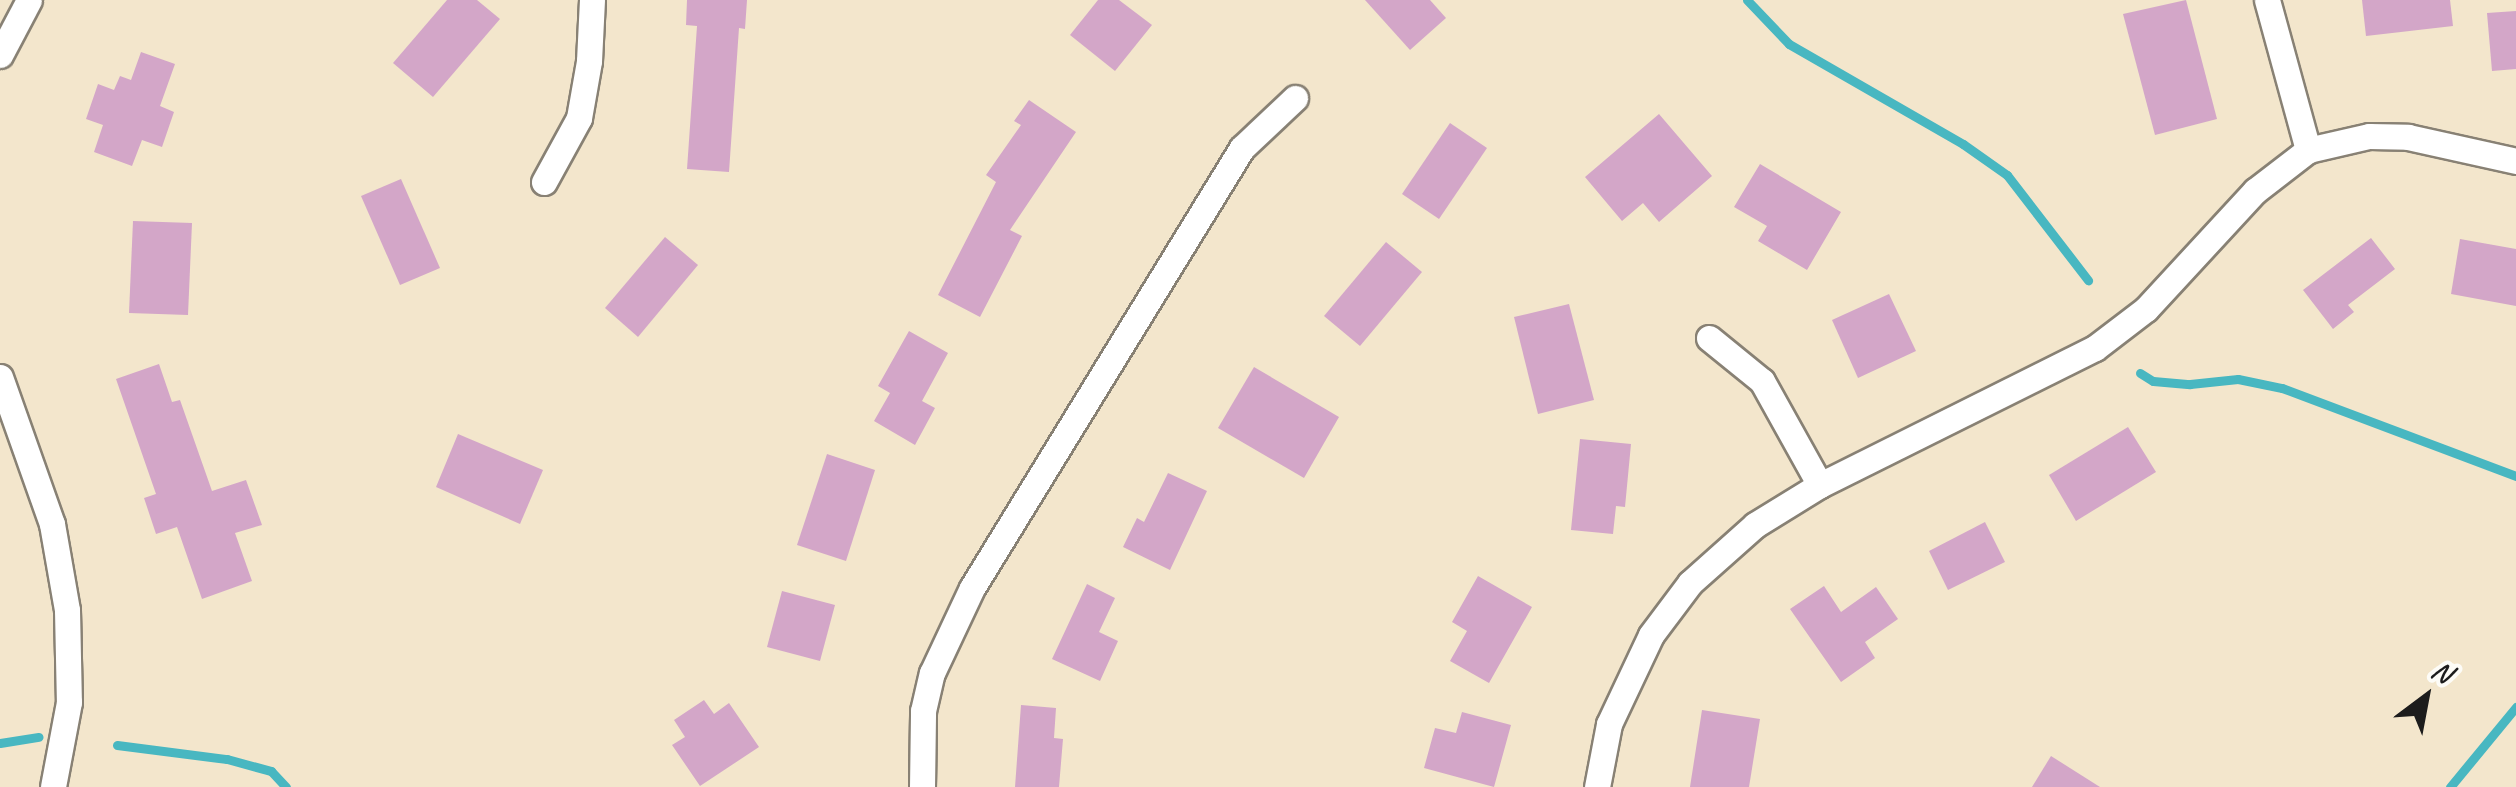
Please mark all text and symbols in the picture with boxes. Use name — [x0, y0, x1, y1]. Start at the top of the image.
north arrow — [2376, 647, 2476, 747]
text: N — [2426, 652, 2459, 691]

